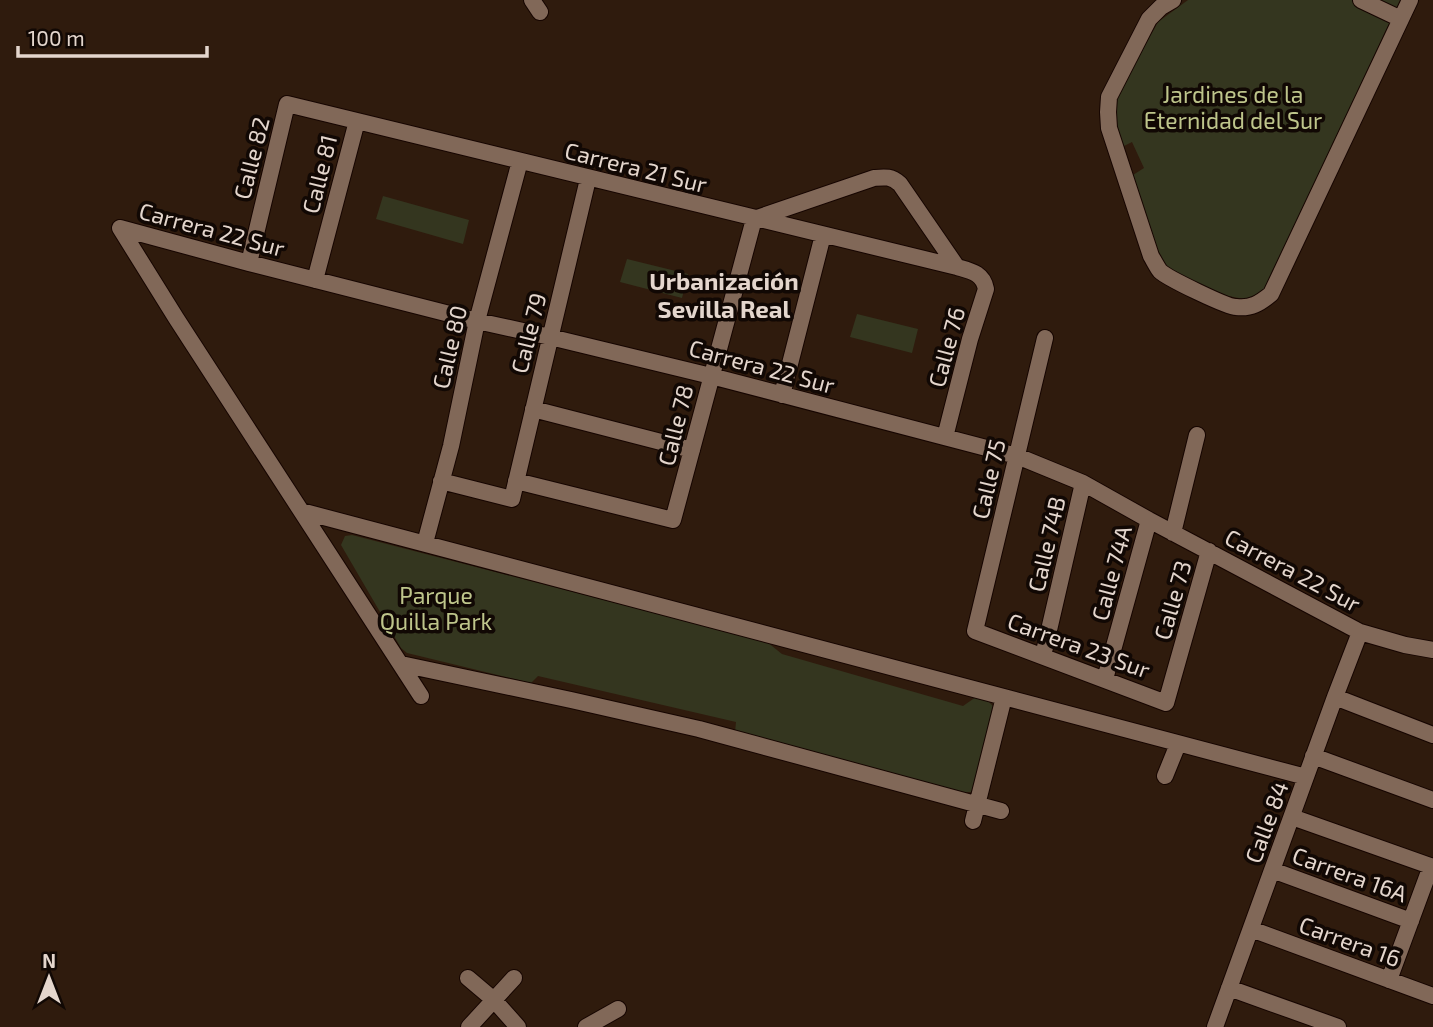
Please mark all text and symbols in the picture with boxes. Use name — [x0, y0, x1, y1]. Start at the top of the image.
scale bar — [18, 14, 206, 58]
text: 100 m — [28, 25, 85, 50]
park label: Jardines de la Eternidad del Sur — [1144, 80, 1322, 134]
street label: Calle 82 — [227, 114, 275, 202]
street label: Calle 81 — [296, 132, 342, 216]
street label: Carrera 21 Sur — [562, 136, 710, 198]
street label: Carrera 22 Sur — [136, 196, 288, 262]
district label: Urbanización Sevilla Real — [649, 266, 799, 323]
street label: Calle 79 — [505, 290, 551, 376]
street label: Calle 80 — [426, 303, 472, 391]
street label: Calle 76 — [922, 304, 970, 390]
street label: Carrera 22 Sur — [686, 333, 838, 399]
street label: Calle 78 — [651, 382, 699, 468]
street label: Calle 75 — [965, 436, 1011, 522]
street label: Calle 74B — [1021, 494, 1071, 594]
street label: Calle 74A — [1085, 522, 1137, 624]
street label: Carrera 22 Sur — [1220, 523, 1366, 617]
street label: Calle 73 — [1147, 557, 1197, 643]
park label: Parque Quilla Park — [380, 581, 493, 635]
street label: Carrera 23 Sur — [1004, 606, 1154, 684]
street label: Calle 84 — [1238, 777, 1294, 867]
street label: Carrera 16A — [1289, 840, 1412, 908]
street label: Carrera 16 — [1296, 910, 1404, 972]
north arrow — [14, 943, 84, 1013]
text: N — [42, 949, 56, 972]

